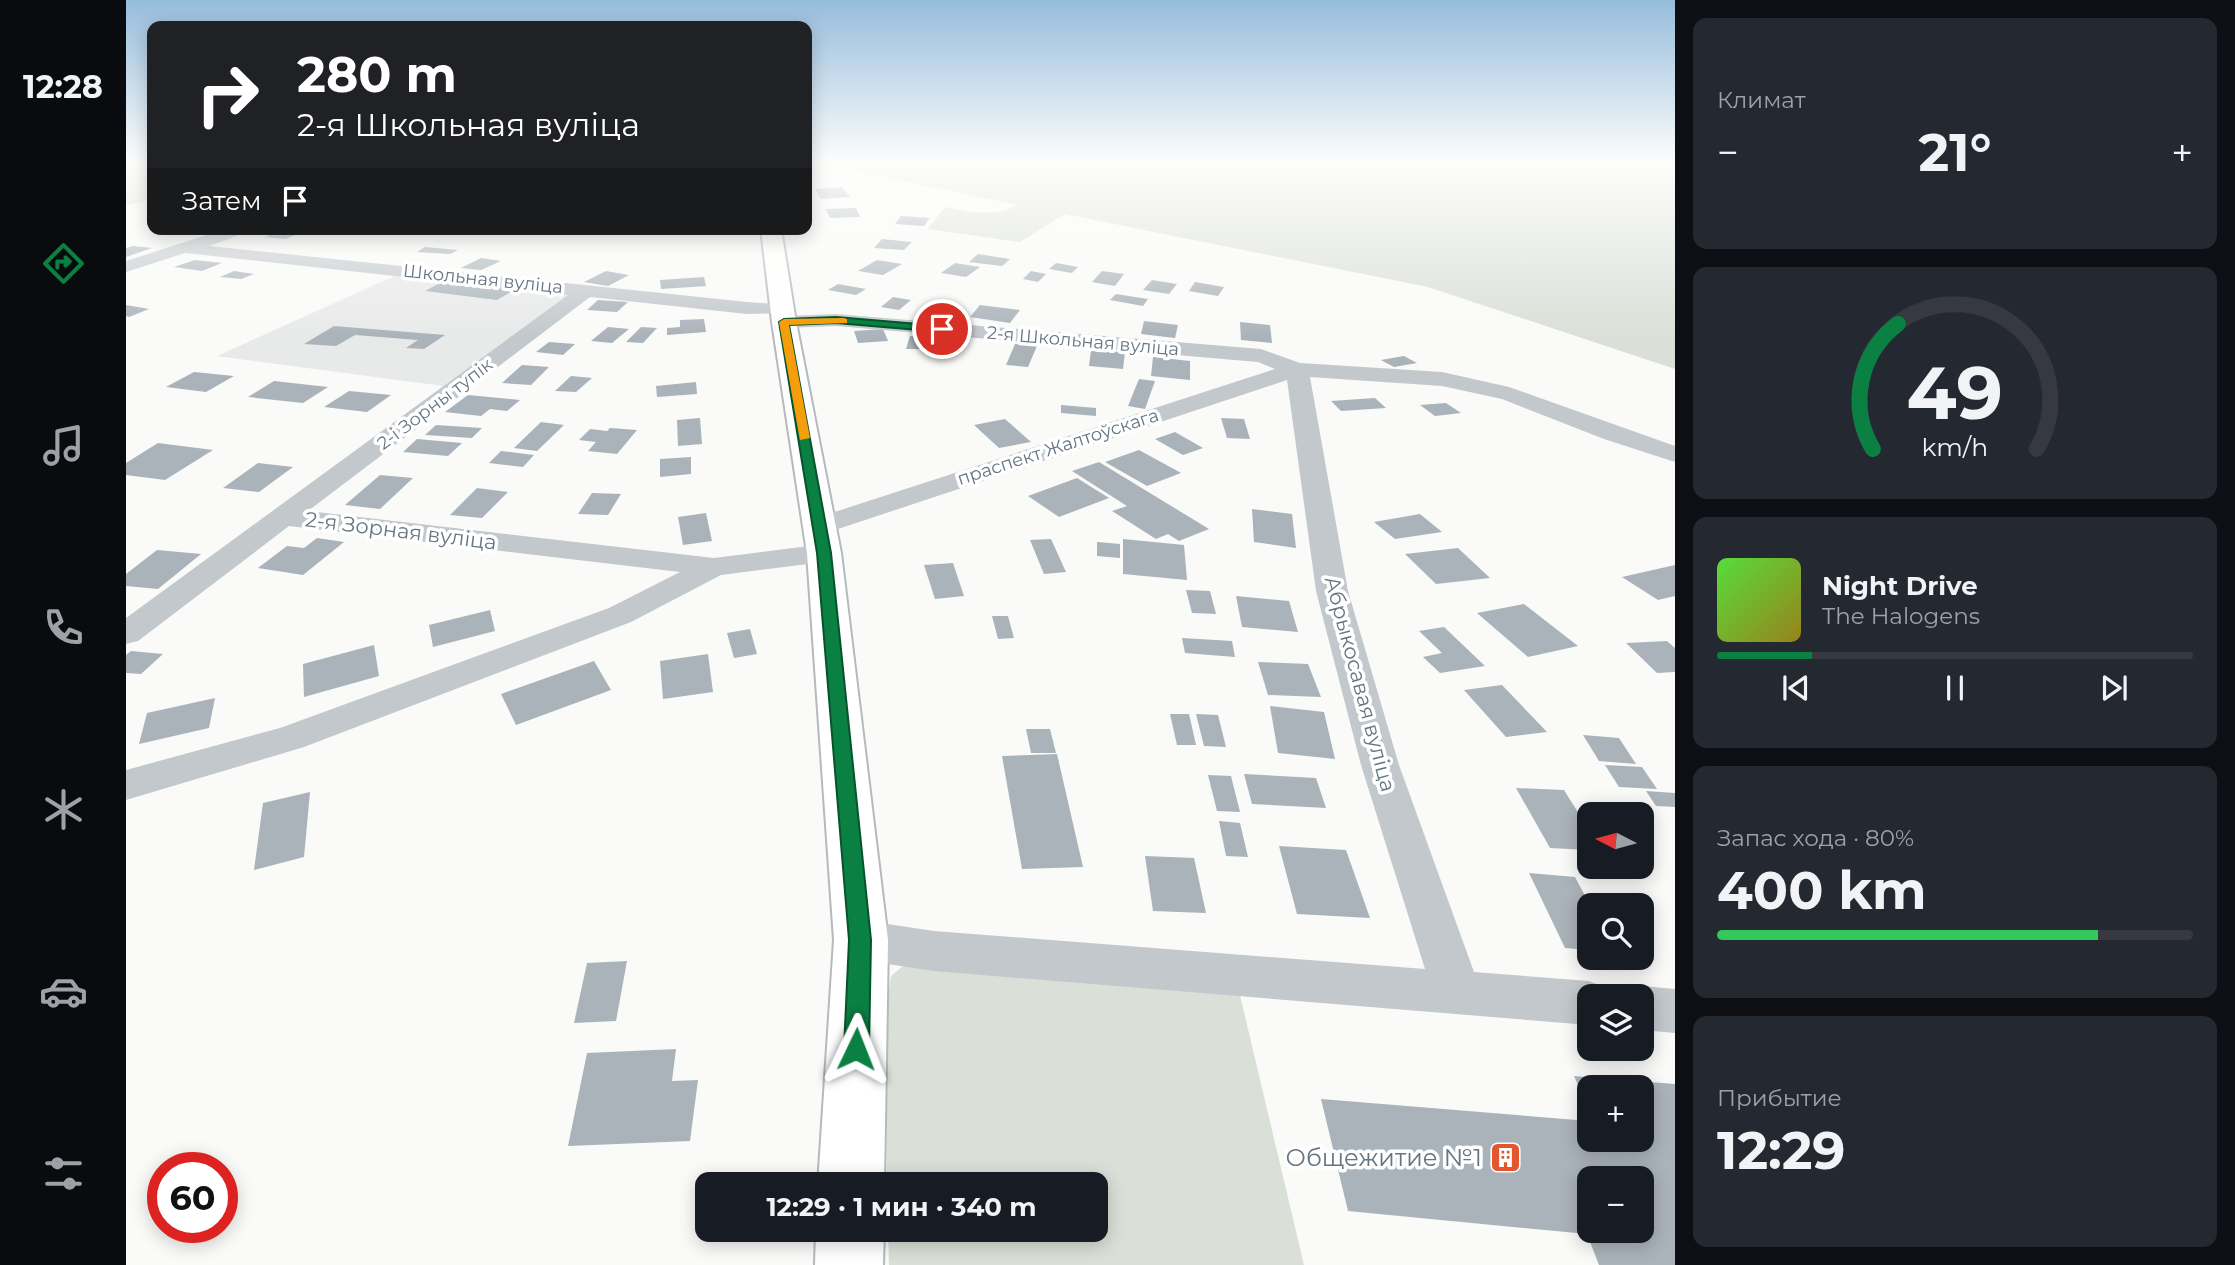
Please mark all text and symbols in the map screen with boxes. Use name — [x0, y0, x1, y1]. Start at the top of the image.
text: 280 m — [297, 45, 457, 104]
icon: right — [182, 49, 273, 140]
text: 12:28 — [23, 67, 103, 106]
text: Климат — [1717, 86, 1806, 114]
text: 2-я Школьная вуліца — [297, 105, 640, 144]
text: 21° — [1919, 121, 1991, 184]
text: − — [1717, 129, 1739, 176]
text: + — [2171, 129, 2193, 176]
icon: arrive — [276, 182, 314, 220]
text: Затем — [182, 185, 262, 217]
icon: directions — [39, 239, 88, 288]
street label: Школьная вуліца — [402, 260, 564, 298]
pin — [912, 299, 972, 359]
icon: arrive — [923, 310, 961, 348]
street label: 2-я Школьная вуліца — [986, 322, 1180, 360]
text: 49 — [1907, 350, 2003, 438]
street label: 2-і Зорны тупік — [373, 353, 497, 454]
street label: праспект Жалтоўскага — [954, 404, 1162, 490]
icon: music — [39, 421, 88, 470]
text: km/h — [1922, 432, 1988, 462]
street label: 2-я Зорная вуліца — [304, 506, 498, 555]
text: Night Drive — [1822, 570, 1978, 602]
street label: Абрыкосавая вуліца — [1320, 573, 1401, 794]
text: The Halogens — [1822, 602, 1980, 630]
icon: phone — [39, 603, 88, 652]
icon: previous — [1777, 669, 1815, 707]
icon: pause — [1936, 669, 1974, 707]
icon: next — [2095, 669, 2133, 707]
icon: climate — [39, 785, 88, 834]
north arrow — [1577, 802, 1654, 878]
map controls — [1577, 802, 1654, 1243]
text: Запас хода · 80% — [1717, 824, 1914, 852]
text: 400 km — [1717, 859, 1927, 922]
button: search — [1577, 893, 1654, 970]
icon: car — [39, 967, 88, 1016]
button: layers — [1577, 984, 1654, 1061]
position arrow — [819, 1012, 893, 1086]
button: + — [1577, 1075, 1654, 1152]
text: Прибытие — [1717, 1084, 1842, 1112]
text: 12:29 — [1717, 1119, 1846, 1182]
building icon: Общежитие №1 — [1488, 1141, 1522, 1175]
place label: Общежитие №1 — [1286, 1143, 1482, 1172]
icon: filters — [39, 1149, 88, 1198]
speed limit sign: 60 — [147, 1152, 238, 1243]
button: − — [1577, 1166, 1654, 1243]
text: 12:29 · 1 мин · 340 m — [766, 1191, 1037, 1223]

